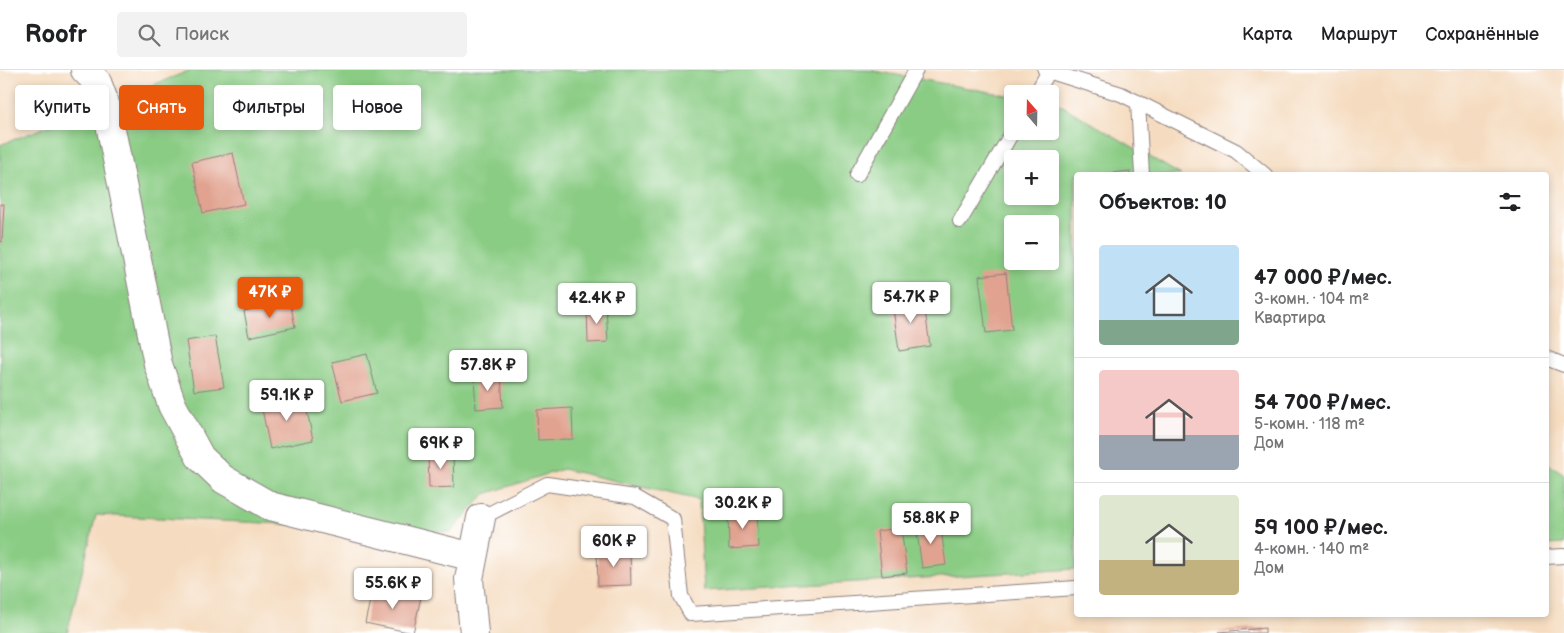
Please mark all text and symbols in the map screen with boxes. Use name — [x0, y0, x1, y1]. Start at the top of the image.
search box — [117, 12, 467, 57]
text: Roofr — [25, 20, 87, 49]
icon: search — [135, 21, 163, 49]
text: Поиск — [175, 23, 229, 46]
text: Карта — [1242, 24, 1293, 45]
text: Маршрут — [1321, 24, 1397, 45]
text: Сохранённые — [1425, 24, 1539, 45]
chip: Купить — [15, 85, 109, 130]
chip: Снять — [119, 85, 204, 130]
chip: Фильтры — [214, 85, 323, 130]
chip: Новое — [333, 85, 421, 130]
north arrow — [1004, 85, 1059, 140]
map controls — [1004, 85, 1059, 270]
button: + — [1004, 150, 1059, 205]
icon: filters — [1496, 188, 1524, 216]
text: Объектов: 10 — [1099, 190, 1227, 215]
button: − — [1004, 215, 1059, 270]
icon: home — [1139, 265, 1199, 325]
text: 47 000 ₽/мес. — [1254, 265, 1392, 290]
pin: 47K ₽ — [235, 276, 305, 319]
pin: 42.4K ₽ — [551, 282, 643, 325]
pin: 54.7K ₽ — [865, 282, 957, 324]
text: 47K ₽ — [249, 283, 291, 302]
text: 54.7K ₽ — [883, 288, 939, 307]
text: 42.4K ₽ — [569, 289, 625, 308]
text: 3-комн. · 104 m² — [1254, 290, 1369, 309]
text: Квартира — [1254, 309, 1326, 328]
pin: 57.8K ₽ — [442, 350, 534, 392]
text: 57.8K ₽ — [460, 356, 516, 375]
pin: 59.1K ₽ — [241, 380, 333, 422]
text: 59.1K ₽ — [260, 386, 314, 405]
icon: home — [1139, 390, 1199, 450]
text: 54 700 ₽/мес. — [1254, 390, 1391, 415]
text: 5-комн. · 118 m² — [1254, 415, 1365, 434]
pin: 69K ₽ — [406, 428, 476, 470]
text: 69K ₽ — [419, 434, 463, 453]
text: Дом — [1254, 434, 1284, 453]
pin: 30.2K ₽ — [697, 488, 789, 530]
text: 30.2K ₽ — [715, 494, 771, 513]
pin: 58.8K ₽ — [885, 502, 977, 545]
text: 58.8K ₽ — [903, 509, 959, 528]
icon: home — [1139, 515, 1199, 575]
text: 59 100 ₽/мес. — [1254, 515, 1388, 540]
pin: 60K ₽ — [579, 526, 649, 568]
text: 60K ₽ — [592, 532, 636, 551]
text: 4-комн. · 140 m² — [1254, 540, 1369, 559]
text: Дом — [1254, 559, 1284, 578]
pin: 55.6K ₽ — [347, 568, 439, 610]
text: 55.6K ₽ — [365, 574, 421, 593]

